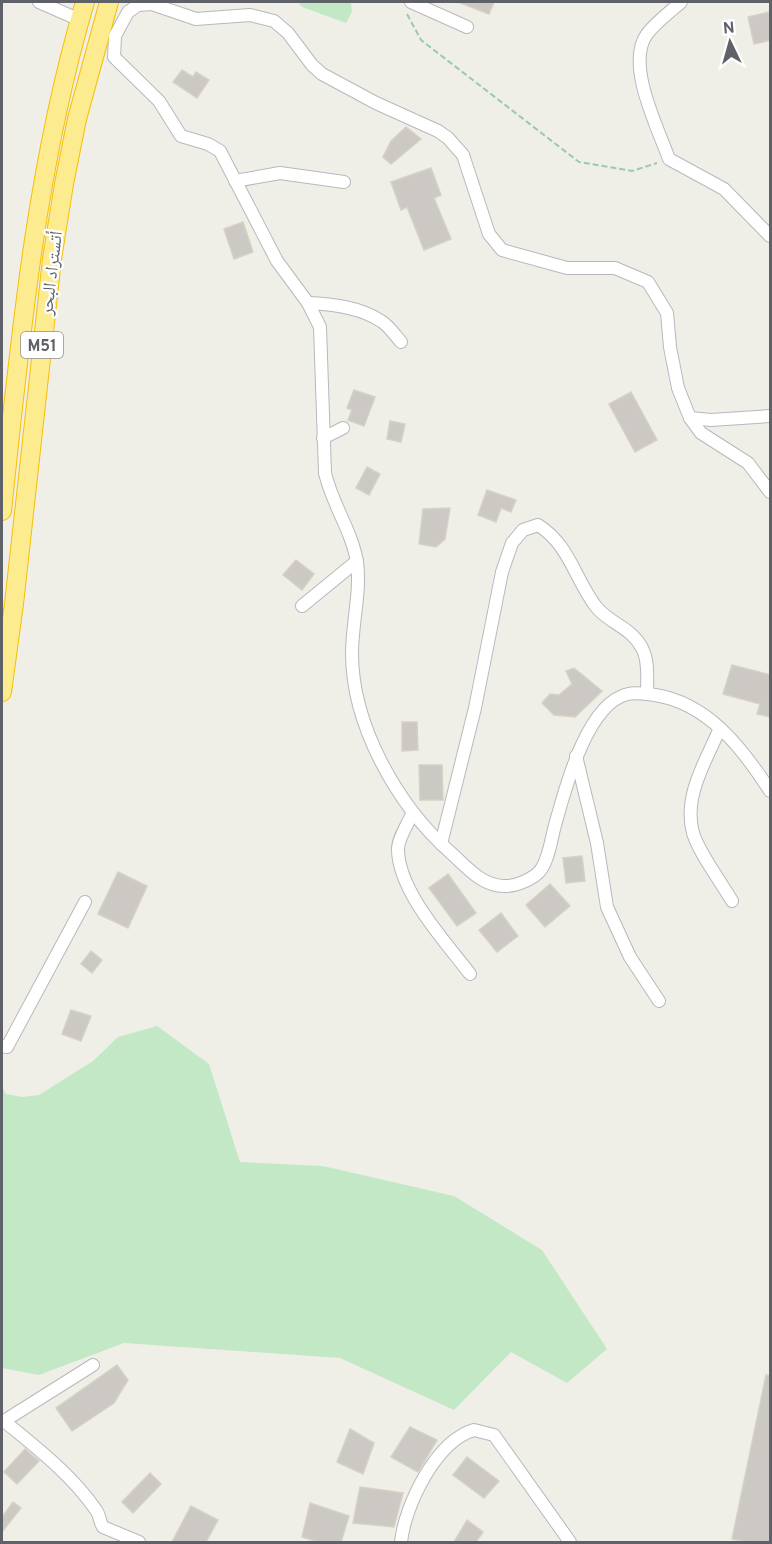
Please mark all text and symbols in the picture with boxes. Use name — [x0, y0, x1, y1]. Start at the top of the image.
north arrow — [700, 12, 760, 72]
text: N — [722, 19, 735, 40]
street label: أتستراد البحر — [35, 230, 69, 318]
road number: M51 — [21, 332, 63, 358]

